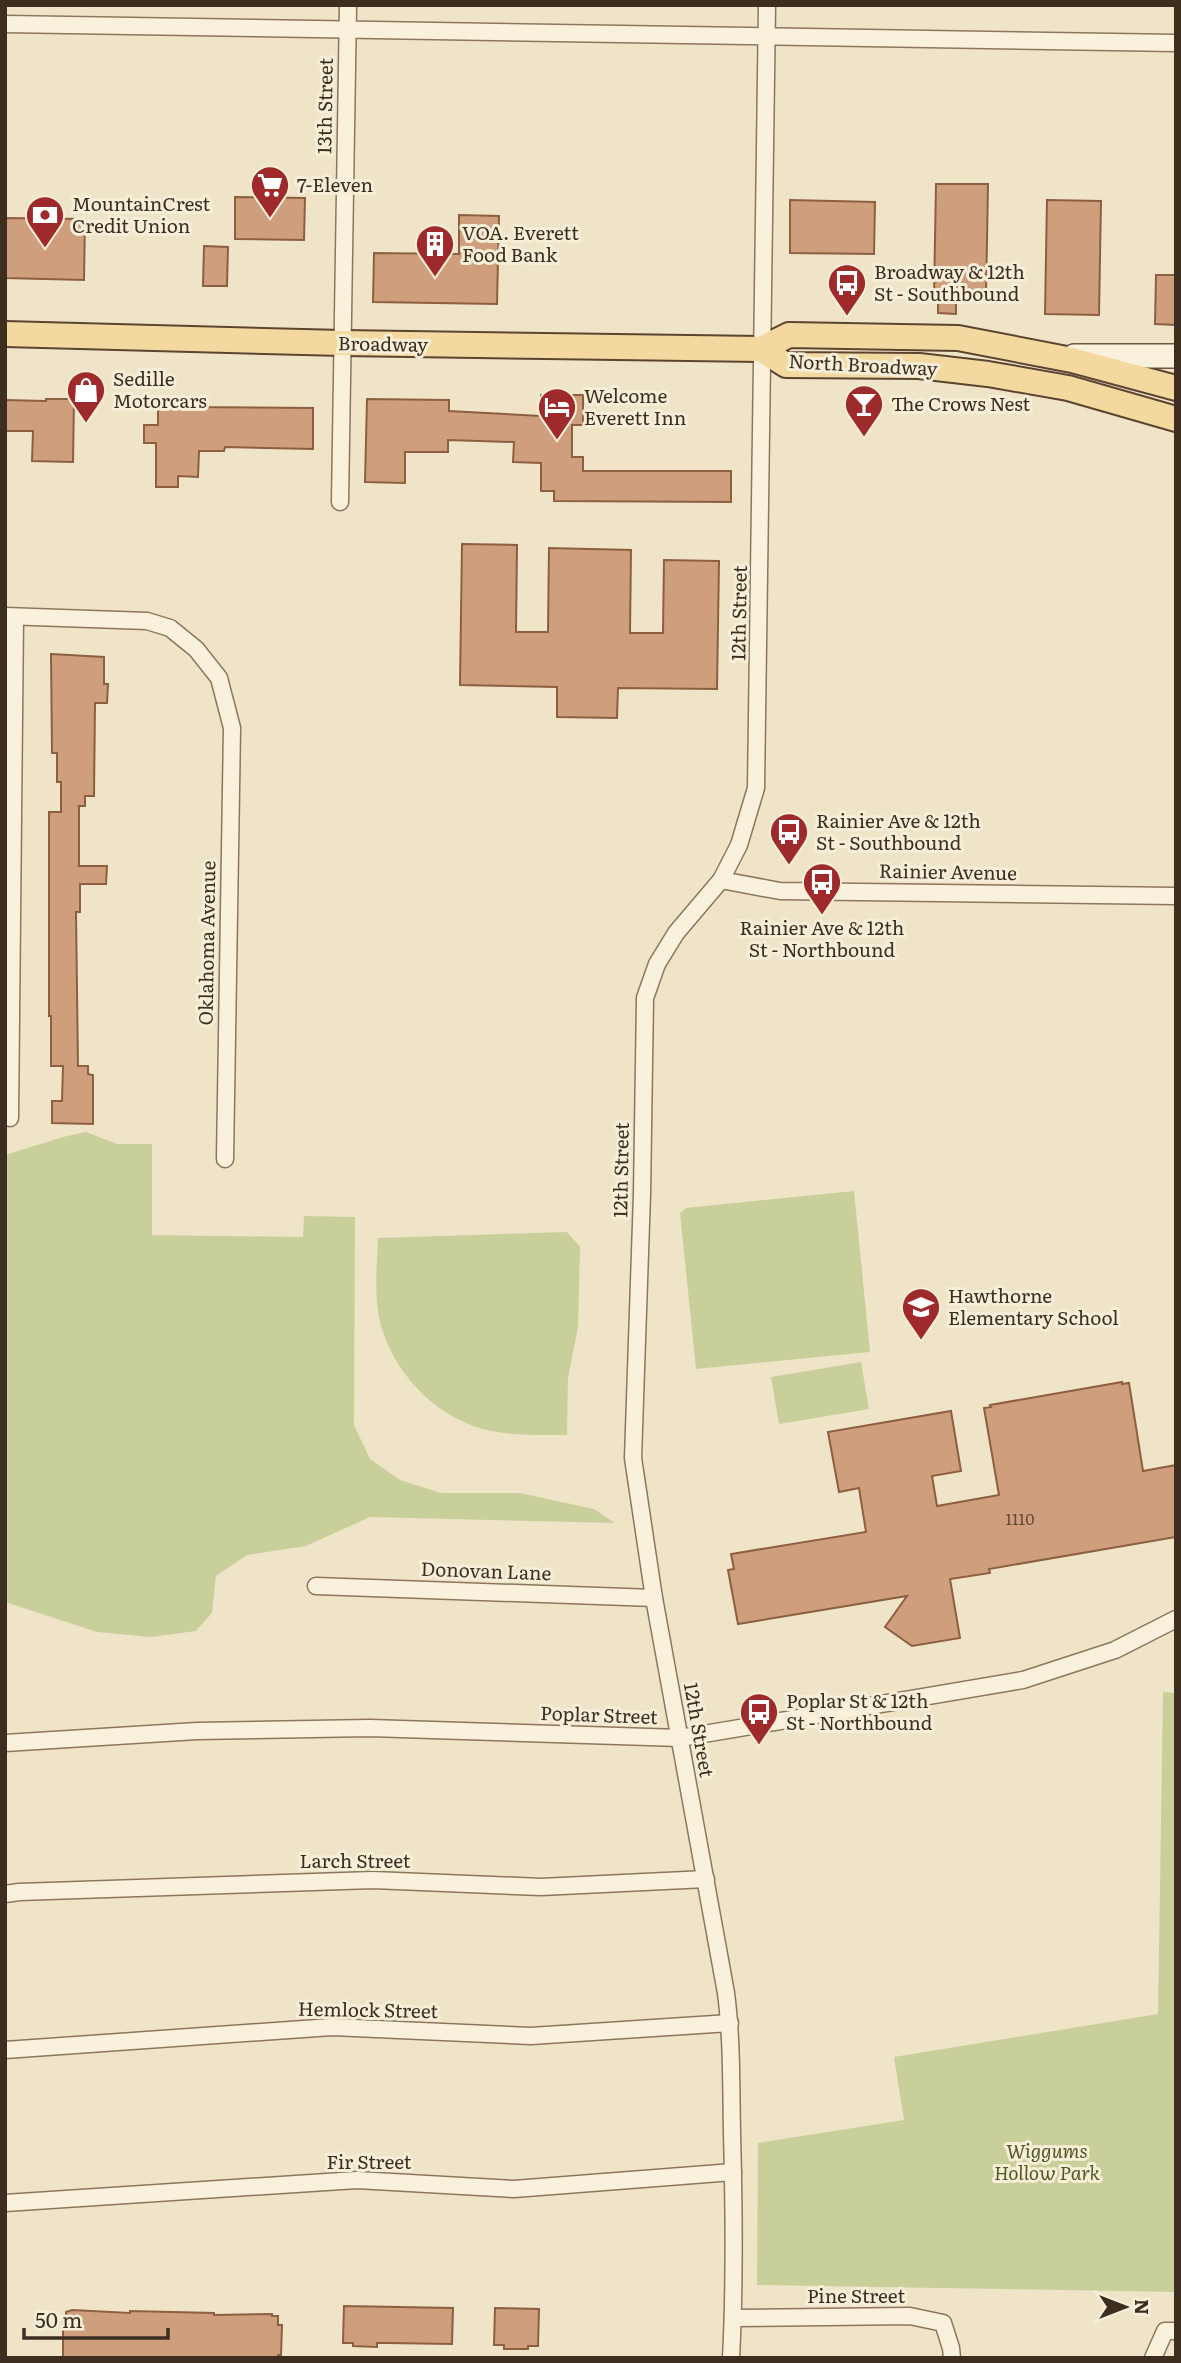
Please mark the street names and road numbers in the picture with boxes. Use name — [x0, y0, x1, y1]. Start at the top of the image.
street label: 13th Street — [309, 57, 339, 154]
street label: Broadway — [338, 328, 428, 358]
street label: North Broadway — [788, 346, 938, 382]
street label: 12th Street — [723, 565, 753, 661]
street label: Rainier Avenue — [879, 856, 1017, 886]
street label: Oklahoma Avenue — [191, 860, 221, 1026]
street label: 12th Street — [605, 1122, 635, 1218]
street label: Donovan Lane — [420, 1554, 552, 1586]
street label: 12th Street — [678, 1680, 722, 1780]
street label: Poplar Street — [540, 1698, 658, 1730]
street label: Larch Street — [299, 1846, 411, 1874]
street label: Hemlock Street — [298, 1994, 439, 2024]
street label: Fir Street — [326, 2147, 412, 2175]
street label: Pine Street — [807, 2281, 905, 2309]

